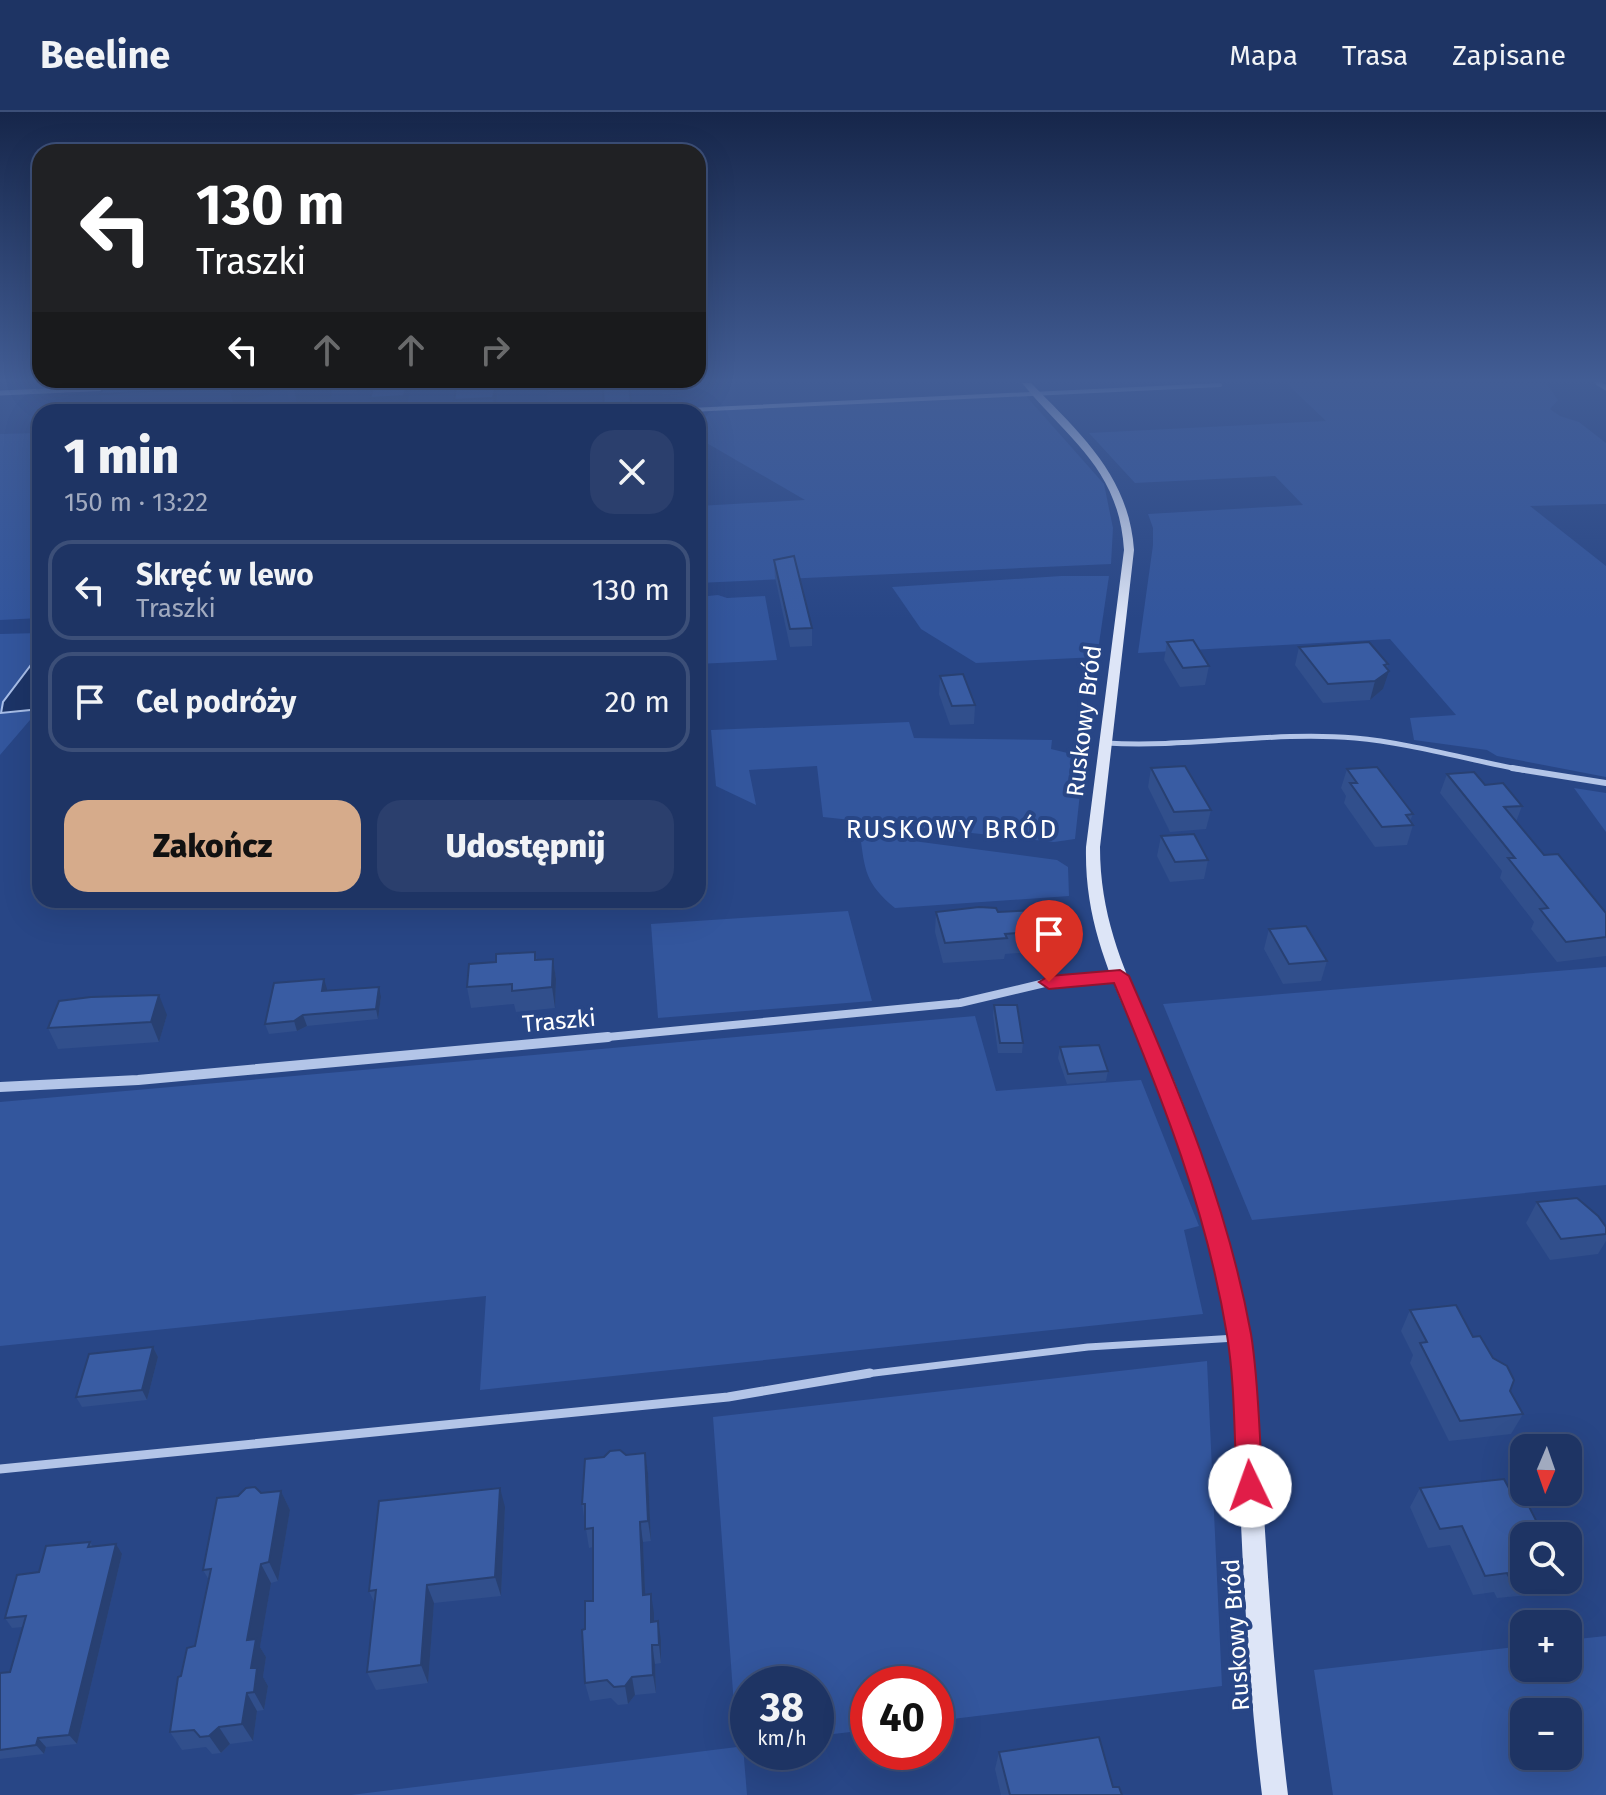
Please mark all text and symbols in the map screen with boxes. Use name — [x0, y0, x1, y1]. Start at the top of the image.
text: Beeline — [40, 32, 170, 78]
text: Mapa — [1229, 39, 1298, 72]
text: Trasa — [1342, 39, 1408, 72]
text: Zapisane — [1452, 39, 1566, 72]
text: 130 m — [196, 172, 344, 239]
icon: left — [64, 176, 168, 280]
text: Traszki — [196, 240, 307, 284]
icon: left — [221, 328, 265, 372]
icon: ahead — [305, 328, 349, 372]
icon: ahead — [389, 328, 433, 372]
icon: right — [473, 328, 517, 372]
text: 1 min — [64, 428, 179, 486]
button: close — [590, 430, 674, 514]
text: 150 m · 13:22 — [64, 487, 208, 518]
text: Skręć w lewo — [136, 557, 314, 593]
icon: left — [68, 568, 112, 612]
text: 130 m — [592, 572, 670, 608]
text: Traszki — [136, 593, 216, 624]
street label: Ruskowy Bród — [1061, 644, 1107, 798]
icon: arrive — [68, 680, 112, 724]
text: Cel podróży — [136, 684, 296, 720]
text: 20 m — [605, 684, 670, 720]
button: Zakończ — [64, 800, 361, 892]
button: Udostępnij — [377, 800, 674, 892]
district label: RUSKOWY BRÓD — [846, 814, 1058, 845]
pin — [1015, 900, 1083, 982]
icon: arrive — [1027, 912, 1071, 956]
street label: Traszki — [521, 1004, 597, 1038]
north arrow — [1510, 1434, 1582, 1506]
map controls — [1510, 1434, 1582, 1770]
position arrow — [1208, 1444, 1292, 1528]
button: search — [1510, 1522, 1582, 1594]
street label: Ruskowy Bród — [1217, 1558, 1255, 1712]
button: + — [1510, 1610, 1582, 1682]
speed limit sign: 40 — [850, 1666, 954, 1770]
text: 38 — [760, 1684, 804, 1732]
button: − — [1510, 1698, 1582, 1770]
text: km/h — [757, 1726, 807, 1750]

